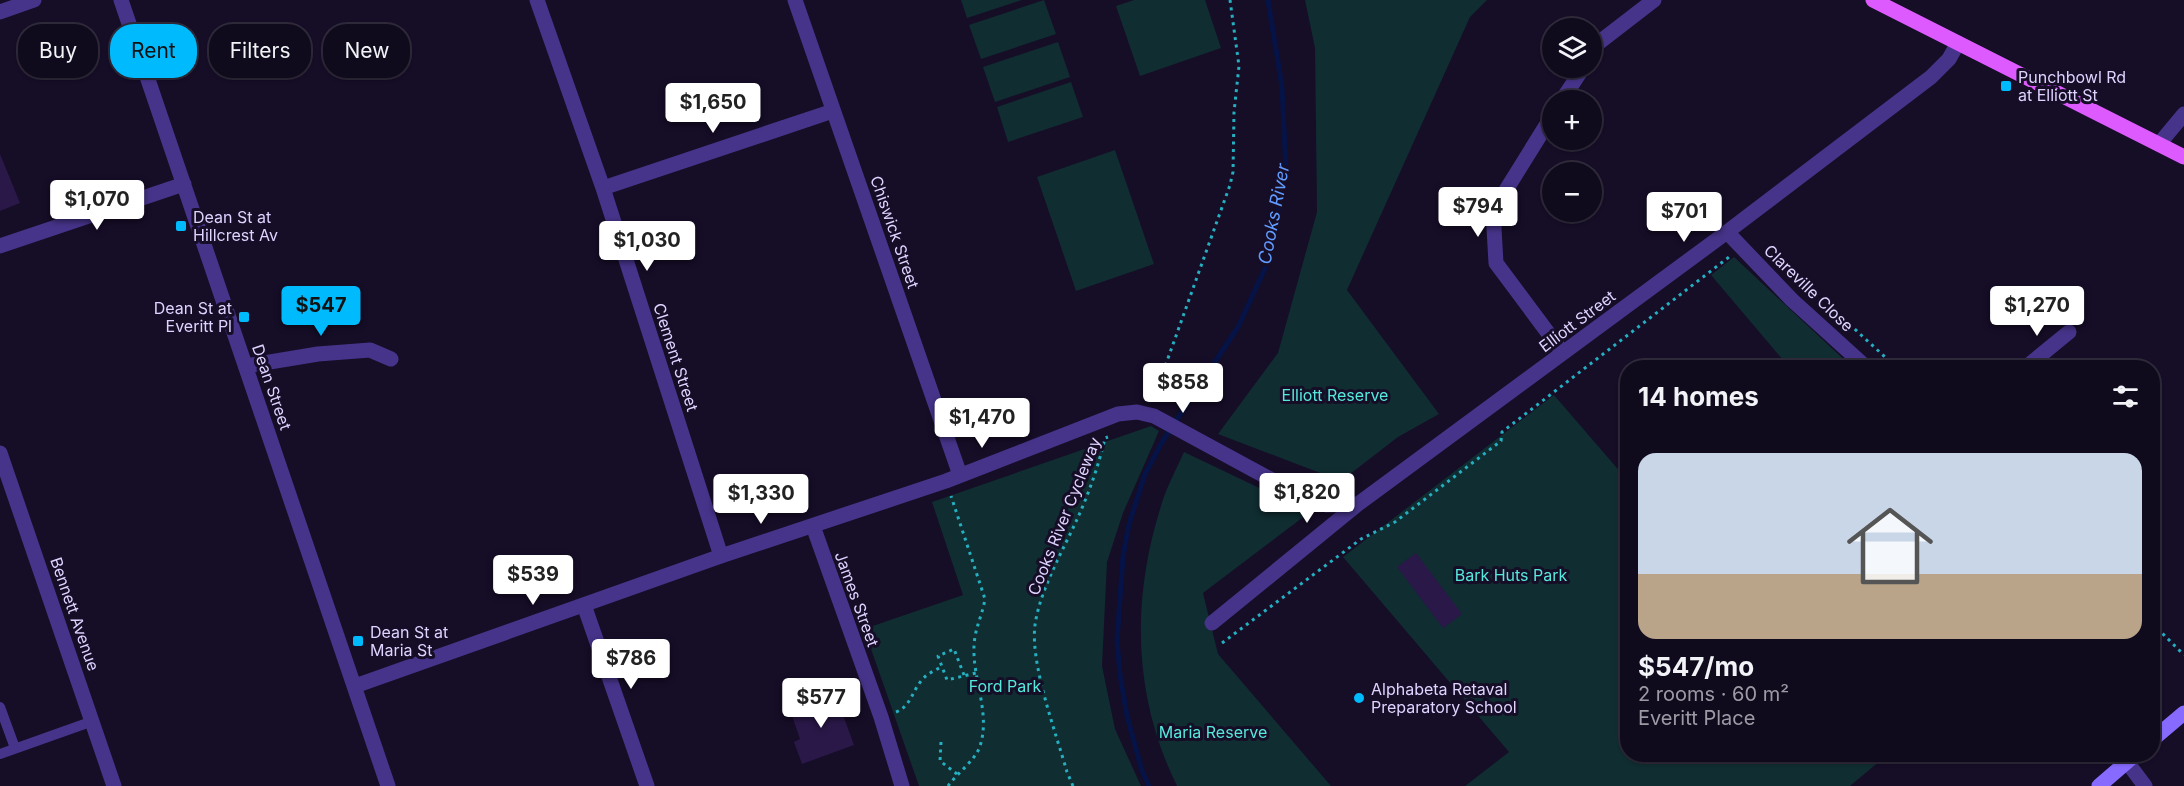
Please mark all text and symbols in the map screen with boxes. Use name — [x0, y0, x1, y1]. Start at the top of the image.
map controls — [1542, 18, 1602, 222]
button: layers — [1542, 18, 1602, 78]
chip: Buy — [18, 24, 98, 78]
chip: Rent — [110, 24, 197, 78]
chip: Filters — [209, 24, 311, 78]
chip: New — [323, 24, 410, 78]
place label: Punchbowl Rd at Elliott St — [2018, 67, 2126, 105]
marker: Punchbowl Rd at Elliott St — [1999, 79, 2013, 93]
pin: $1,650 — [664, 83, 762, 134]
text: $1,650 — [679, 90, 747, 114]
button: + — [1542, 90, 1602, 150]
water label: Cooks River — [1253, 161, 1294, 266]
button: − — [1542, 162, 1602, 222]
street label: Chiswick Street — [866, 173, 924, 291]
pin: $1,070 — [48, 180, 146, 231]
text: $1,070 — [64, 187, 130, 211]
pin: $794 — [1442, 187, 1514, 238]
pin: $701 — [1648, 192, 1720, 243]
text: $794 — [1452, 194, 1504, 218]
text: $701 — [1661, 199, 1707, 223]
place label: Dean St at Hillcrest Av — [193, 207, 278, 245]
marker: Dean St at Hillcrest Av — [174, 219, 188, 233]
pin: $1,030 — [598, 221, 696, 272]
text: $1,030 — [613, 228, 681, 252]
street label: Clareville Close — [1760, 240, 1858, 336]
pin: $547 — [285, 286, 357, 337]
street label: Elliott Street — [1535, 286, 1619, 356]
pin: $1,270 — [1988, 286, 2086, 337]
text: $547 — [295, 293, 347, 317]
text: $1,270 — [2004, 293, 2070, 317]
place label: Dean St at Everitt Pl — [154, 298, 232, 336]
street label: Clement Street — [649, 300, 703, 414]
marker: Dean St at Everitt Pl — [237, 310, 251, 324]
street label: Dean Street — [248, 342, 296, 432]
pin: $858 — [1147, 363, 1219, 414]
text: $858 — [1157, 370, 1209, 394]
icon: filters — [2109, 380, 2142, 413]
text: 14 homes — [1638, 381, 1759, 412]
park label: Elliott Reserve — [1282, 385, 1388, 405]
pin: $1,470 — [933, 398, 1031, 449]
text: $1,470 — [949, 405, 1015, 429]
street label: Cooks River Cycleway — [1023, 434, 1105, 598]
pin: $1,820 — [1258, 473, 1356, 524]
pin: $1,330 — [712, 474, 810, 525]
text: $1,820 — [1274, 480, 1340, 504]
text: $1,330 — [727, 481, 795, 505]
icon: home — [1836, 492, 1944, 600]
street label: James Street — [831, 549, 883, 649]
street label: Bennett Avenue — [46, 555, 104, 673]
pin: $539 — [497, 555, 569, 606]
text: $539 — [507, 562, 559, 586]
park label: Bark Huts Park — [1455, 565, 1568, 585]
place label: Dean St at Maria St — [370, 622, 448, 660]
marker: Dean St at Maria St — [351, 634, 365, 648]
pin: $786 — [595, 639, 667, 690]
text: $786 — [606, 646, 656, 670]
text: $547/mo — [1638, 651, 1754, 682]
park label: Ford Park — [969, 676, 1042, 696]
pin: $577 — [785, 678, 857, 729]
place label: Alphabeta Retaval Preparatory School — [1371, 679, 1517, 717]
text: 2 rooms · 60 m² — [1638, 682, 1789, 706]
text: $577 — [796, 685, 846, 709]
marker: Alphabeta Retaval Preparatory School — [1352, 691, 1366, 705]
text: Everitt Place — [1638, 706, 1755, 730]
park label: Maria Reserve — [1159, 722, 1267, 742]

